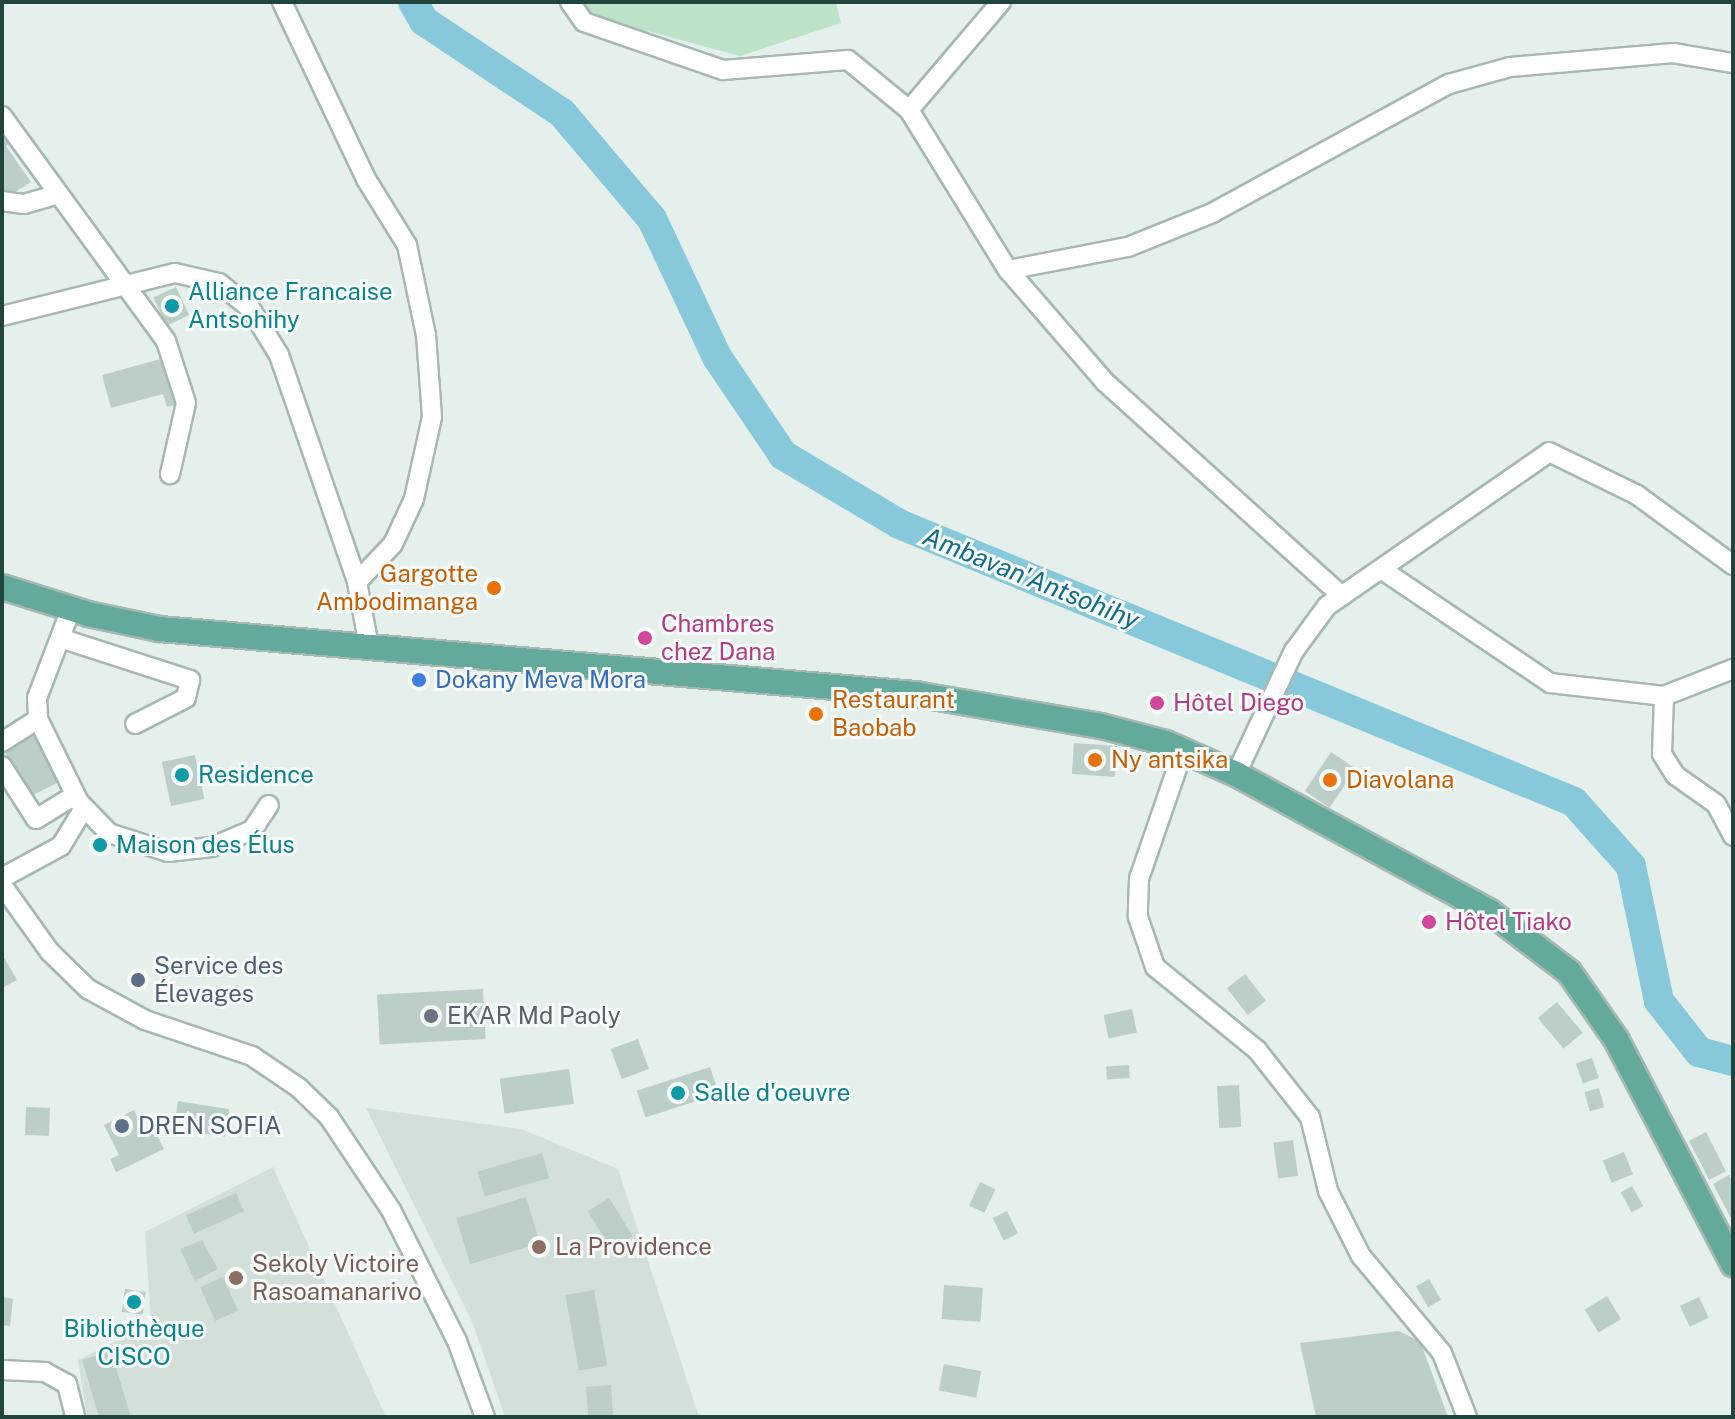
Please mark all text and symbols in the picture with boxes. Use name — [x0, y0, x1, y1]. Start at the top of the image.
place label: Alliance Francaise Antsohihy — [188, 278, 393, 334]
marker: Alliance Francaise Antsohihy — [163, 297, 181, 315]
water label: Ambavan'Antsohihy — [919, 520, 1143, 636]
place label: Gargotte Ambodimanga — [316, 560, 478, 616]
marker: Gargotte Ambodimanga — [485, 579, 503, 597]
place label: Chambres chez Dana — [661, 610, 775, 666]
marker: Chambres chez Dana — [636, 629, 654, 647]
place label: Dokany Meva Mora — [435, 666, 646, 694]
marker: Dokany Meva Mora — [410, 671, 428, 689]
place label: Restaurant Baobab — [832, 686, 955, 742]
place label: Hôtel Diego — [1173, 689, 1304, 717]
marker: Hôtel Diego — [1148, 694, 1166, 712]
marker: Restaurant Baobab — [807, 705, 825, 723]
place label: Ny antsika — [1111, 746, 1228, 774]
marker: Ny antsika — [1086, 751, 1104, 769]
place label: Residence — [198, 761, 314, 789]
marker: Residence — [173, 766, 191, 784]
place label: Diavolana — [1346, 766, 1454, 794]
marker: Diavolana — [1321, 771, 1339, 789]
place label: Maison des Élus — [116, 831, 295, 859]
marker: Maison des Élus — [91, 836, 109, 854]
place label: Hôtel Tiako — [1445, 908, 1572, 936]
marker: Hôtel Tiako — [1420, 913, 1438, 931]
place label: Service des Élevages — [154, 952, 284, 1008]
marker: Service des Élevages — [129, 971, 147, 989]
place label: EKAR Md Paoly — [447, 1002, 621, 1030]
marker: EKAR Md Paoly — [422, 1007, 440, 1025]
place label: Salle d'oeuvre — [694, 1079, 851, 1107]
marker: Salle d'oeuvre — [669, 1084, 687, 1102]
place label: DREN SOFIA — [138, 1112, 281, 1140]
marker: DREN SOFIA — [113, 1117, 131, 1135]
place label: La Providence — [555, 1233, 712, 1261]
marker: La Providence — [530, 1238, 548, 1256]
place label: Sekoly Victoire Rasoamanarivo — [252, 1250, 422, 1306]
marker: Sekoly Victoire Rasoamanarivo — [227, 1269, 245, 1287]
marker: Bibliothèque CISCO — [125, 1293, 143, 1311]
place label: Bibliothèque CISCO — [63, 1315, 205, 1371]

